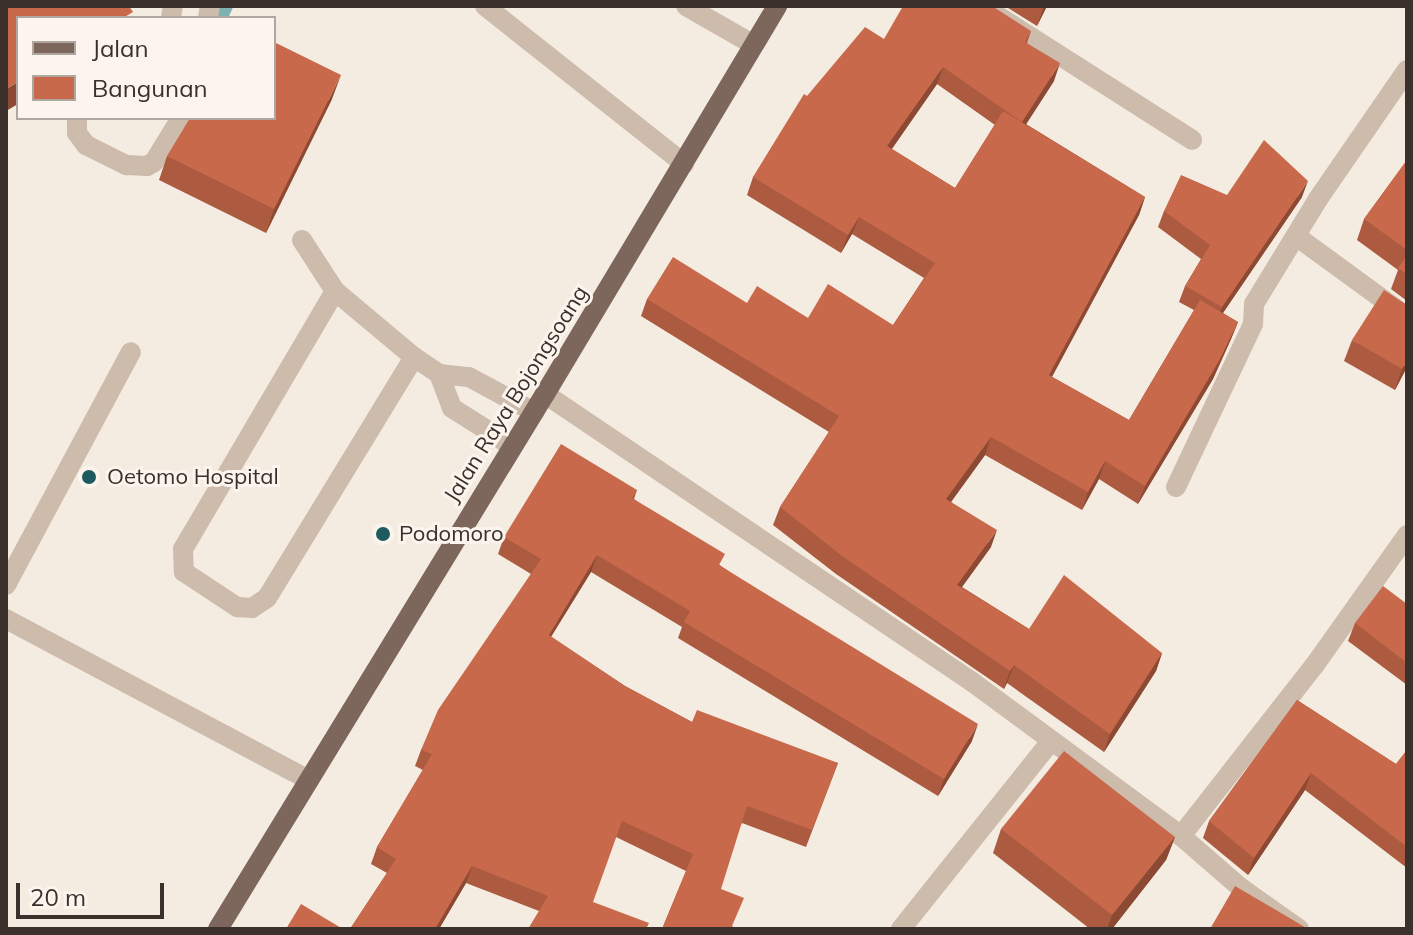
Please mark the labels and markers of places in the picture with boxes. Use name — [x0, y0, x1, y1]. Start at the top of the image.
place label: Oetomo Hospital — [107, 464, 279, 490]
marker: Oetomo Hospital — [78, 466, 100, 488]
place label: Podomoro — [399, 521, 503, 547]
marker: Podomoro — [374, 525, 392, 543]

